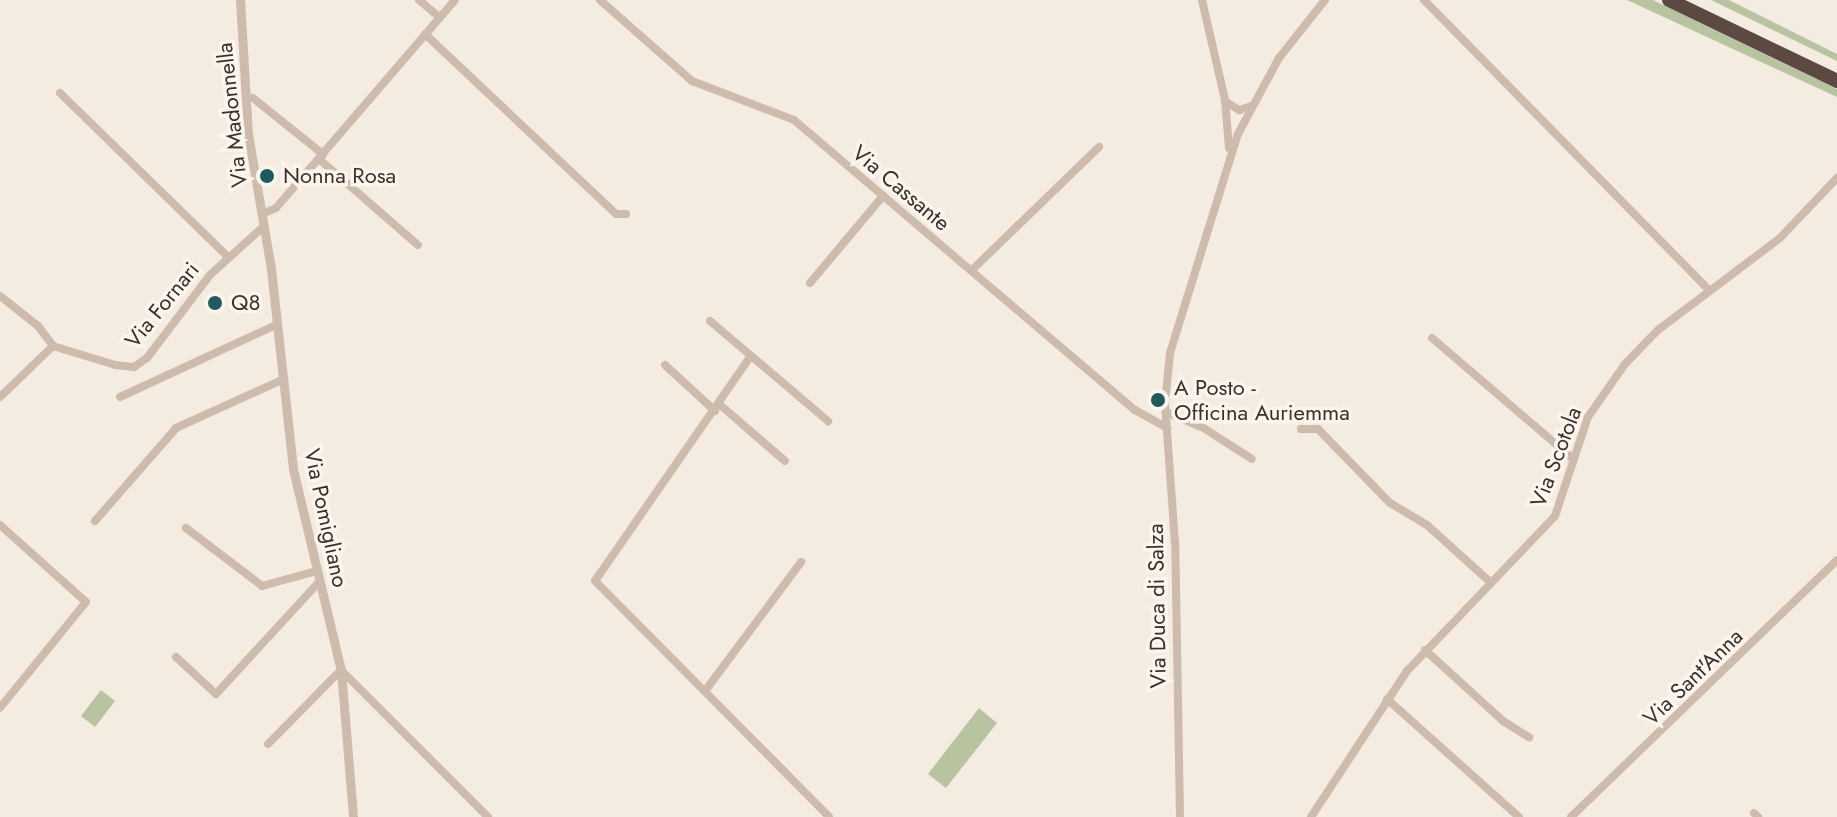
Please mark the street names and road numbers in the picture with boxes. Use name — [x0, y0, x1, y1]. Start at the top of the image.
street label: Via Madonnella — [211, 41, 253, 189]
street label: Via Cassante — [847, 139, 955, 237]
street label: Via Fornari — [119, 257, 205, 353]
street label: Via Scotola — [1525, 403, 1587, 511]
street label: Via Pomigliano — [298, 446, 354, 590]
street label: Via Duca di Salza — [1142, 523, 1172, 689]
street label: Via Sant'Anna — [1638, 623, 1748, 731]

